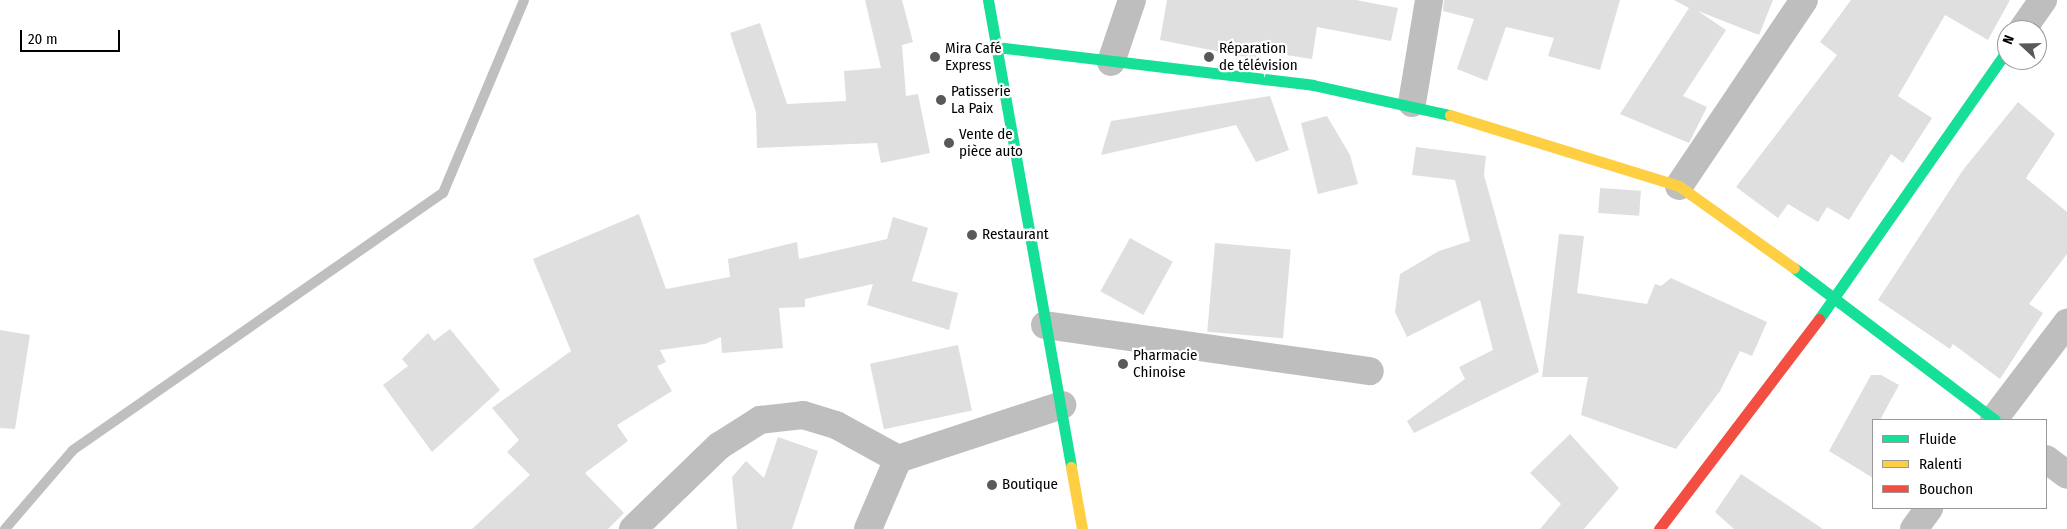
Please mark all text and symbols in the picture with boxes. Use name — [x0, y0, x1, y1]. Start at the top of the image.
scale bar — [22, 20, 122, 52]
north arrow — [1997, 20, 2047, 70]
text: 20 m — [28, 30, 58, 48]
text: N — [1999, 33, 2018, 47]
place label: Mira Café Express — [945, 39, 1002, 74]
place label: Réparation de télévision — [1219, 39, 1298, 74]
marker: Mira Café Express — [929, 51, 941, 63]
marker: Réparation de télévision — [1203, 51, 1215, 63]
place label: Patisserie La Paix — [951, 82, 1011, 117]
marker: Patisserie La Paix — [935, 94, 947, 106]
place label: Vente de pièce auto — [959, 125, 1023, 160]
marker: Vente de pièce auto — [943, 137, 955, 149]
place label: Restaurant — [982, 226, 1049, 244]
marker: Restaurant — [966, 229, 978, 241]
place label: Pharmacie Chinoise — [1133, 346, 1198, 381]
marker: Pharmacie Chinoise — [1117, 358, 1129, 370]
legend — [1872, 419, 2047, 509]
text: Fluide — [1919, 430, 1956, 448]
text: Ralenti — [1919, 455, 1962, 473]
place label: Boutique — [1002, 476, 1058, 494]
marker: Boutique — [986, 479, 998, 491]
text: Bouchon — [1919, 480, 1973, 498]

